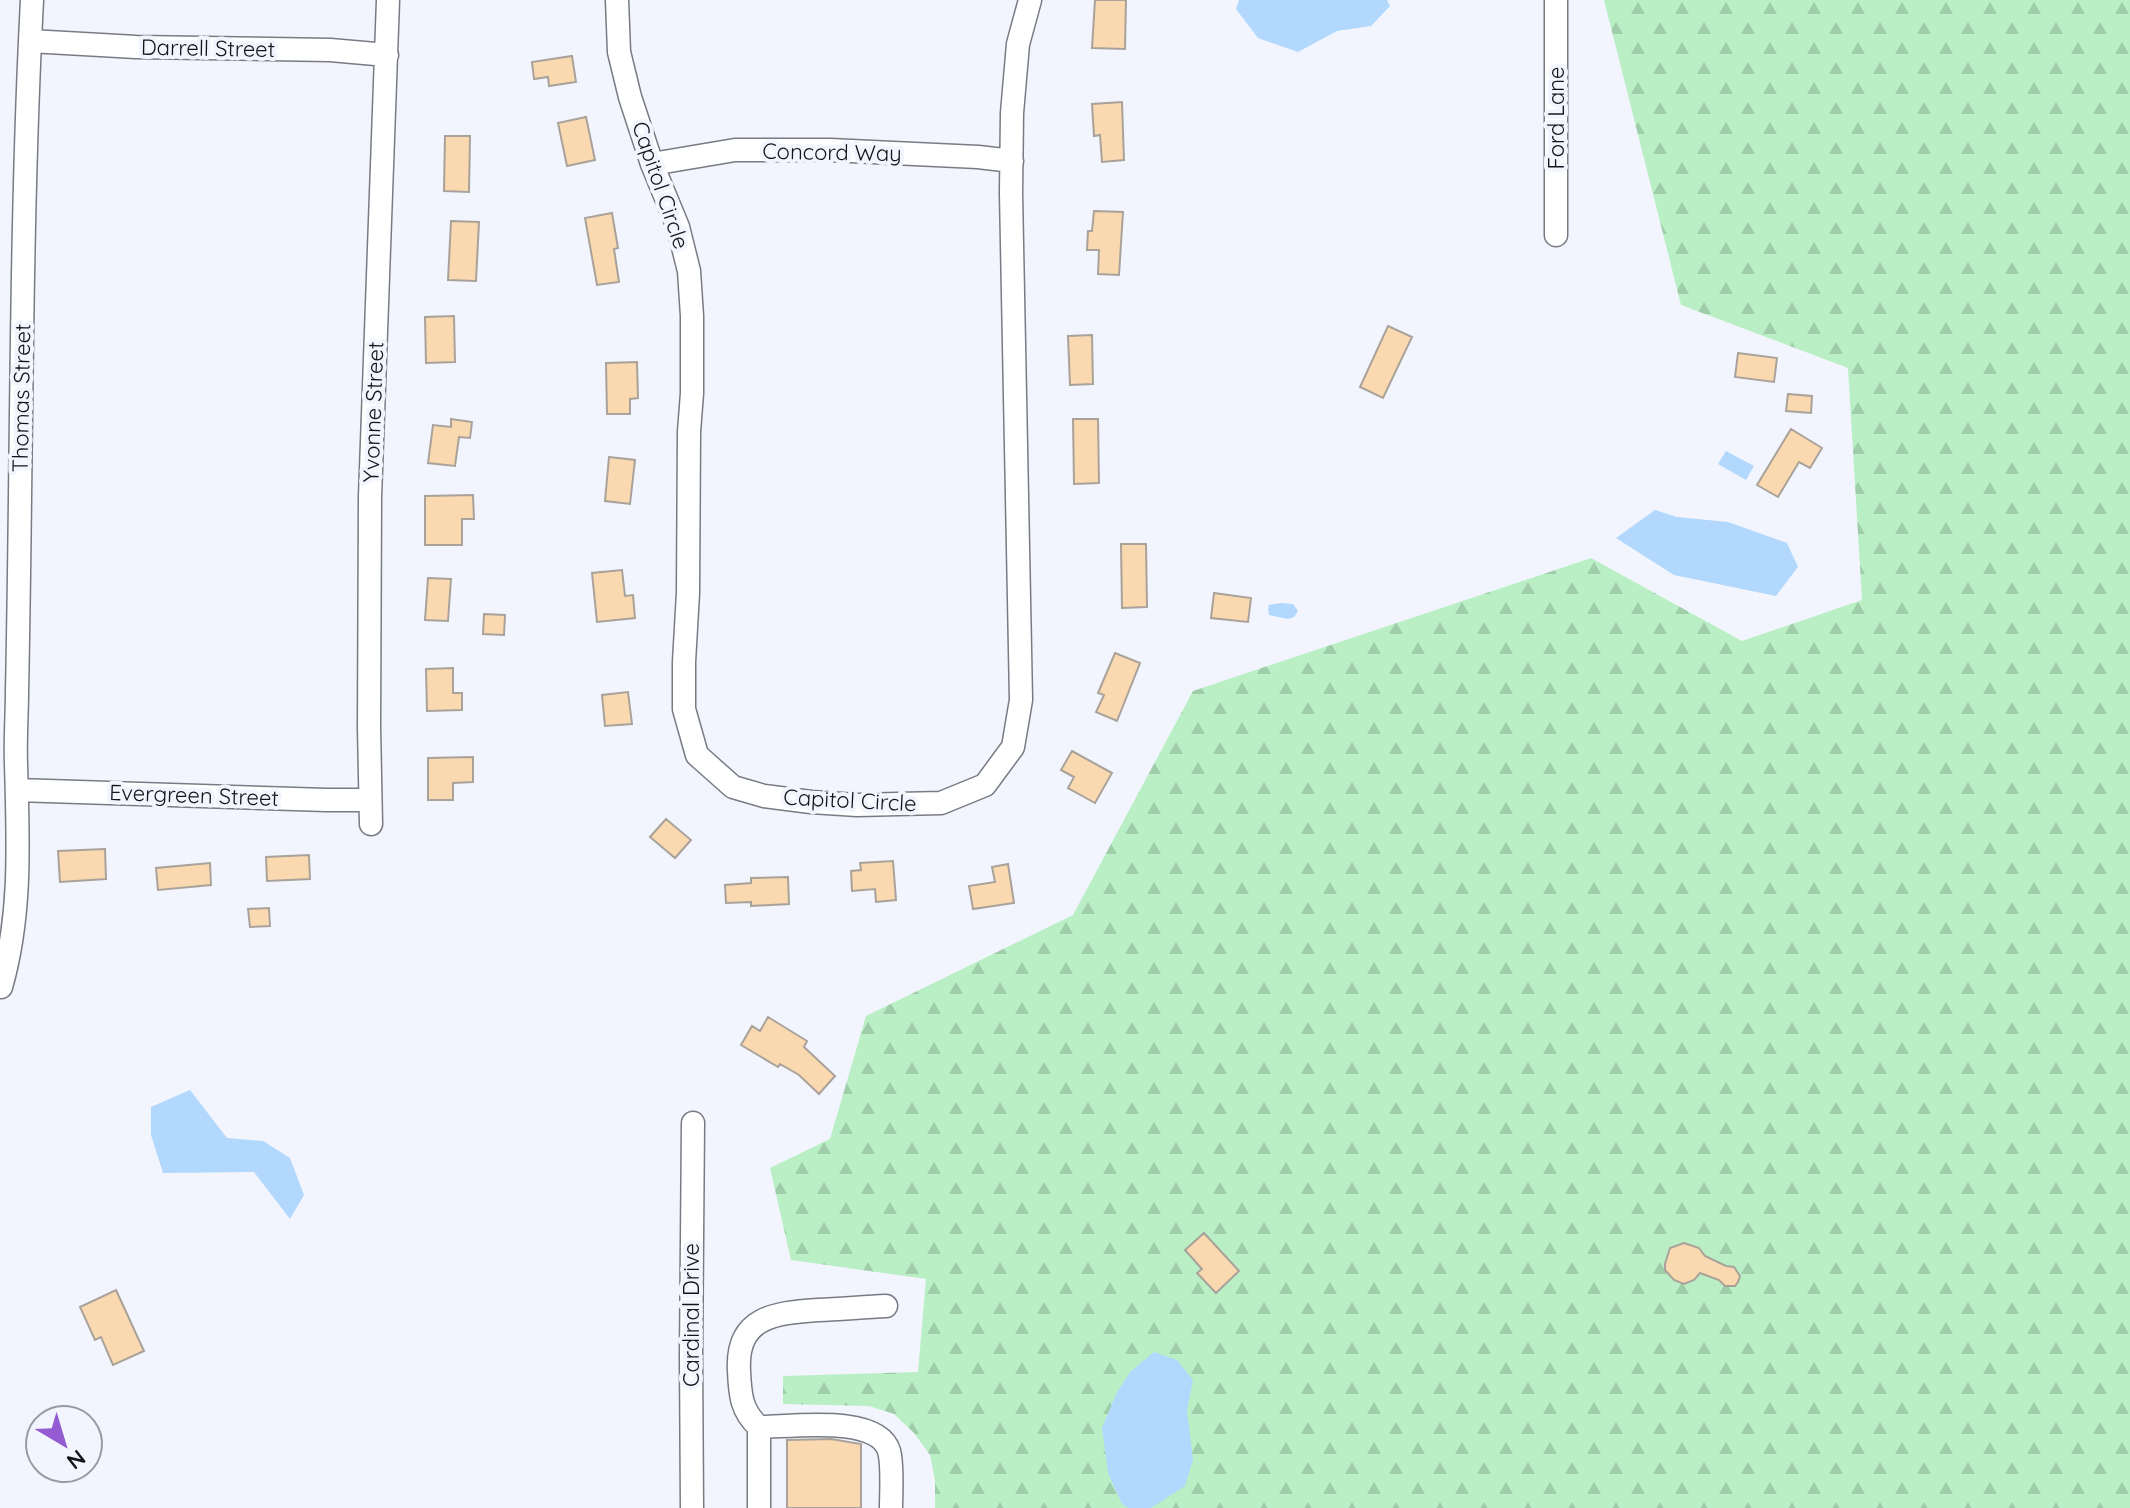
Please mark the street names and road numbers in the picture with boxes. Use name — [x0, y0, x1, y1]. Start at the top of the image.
street label: Darrell Street — [141, 33, 275, 63]
street label: Ford Lane — [1542, 67, 1570, 169]
street label: Capitol Circle — [626, 117, 696, 253]
street label: Concord Way — [762, 137, 902, 167]
street label: Thomas Street — [6, 323, 36, 473]
street label: Yvonne Street — [357, 341, 389, 483]
street label: Evergreen Street — [109, 778, 279, 812]
street label: Capitol Circle — [783, 783, 917, 817]
street label: Cardinal Drive — [677, 1243, 705, 1387]

